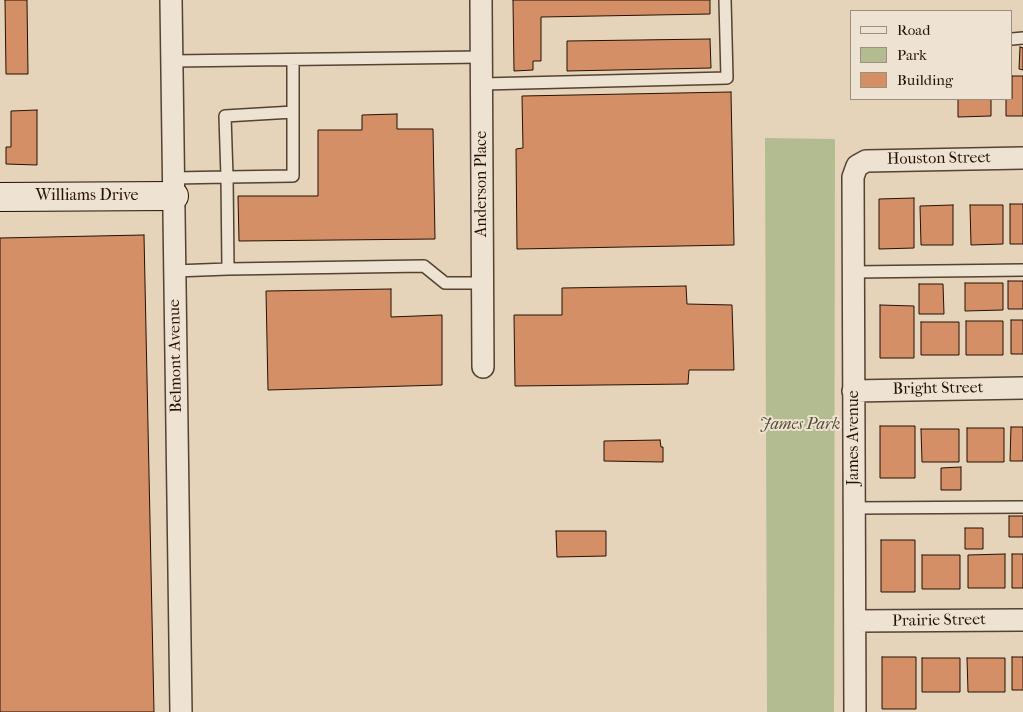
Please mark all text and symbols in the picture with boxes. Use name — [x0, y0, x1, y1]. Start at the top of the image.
legend — [850, 10, 1013, 100]
text: Road — [897, 21, 930, 39]
text: Park — [897, 46, 927, 64]
text: Building — [897, 71, 953, 89]
street label: Anderson Place — [472, 131, 492, 237]
street label: Houston Street — [887, 148, 991, 170]
street label: Williams Drive — [35, 186, 139, 206]
street label: Belmont Avenue — [165, 299, 187, 413]
street label: Bright Street — [893, 379, 983, 399]
street label: James Avenue — [844, 390, 864, 486]
park label: James Park — [759, 415, 841, 435]
street label: Prairie Street — [892, 611, 986, 631]

